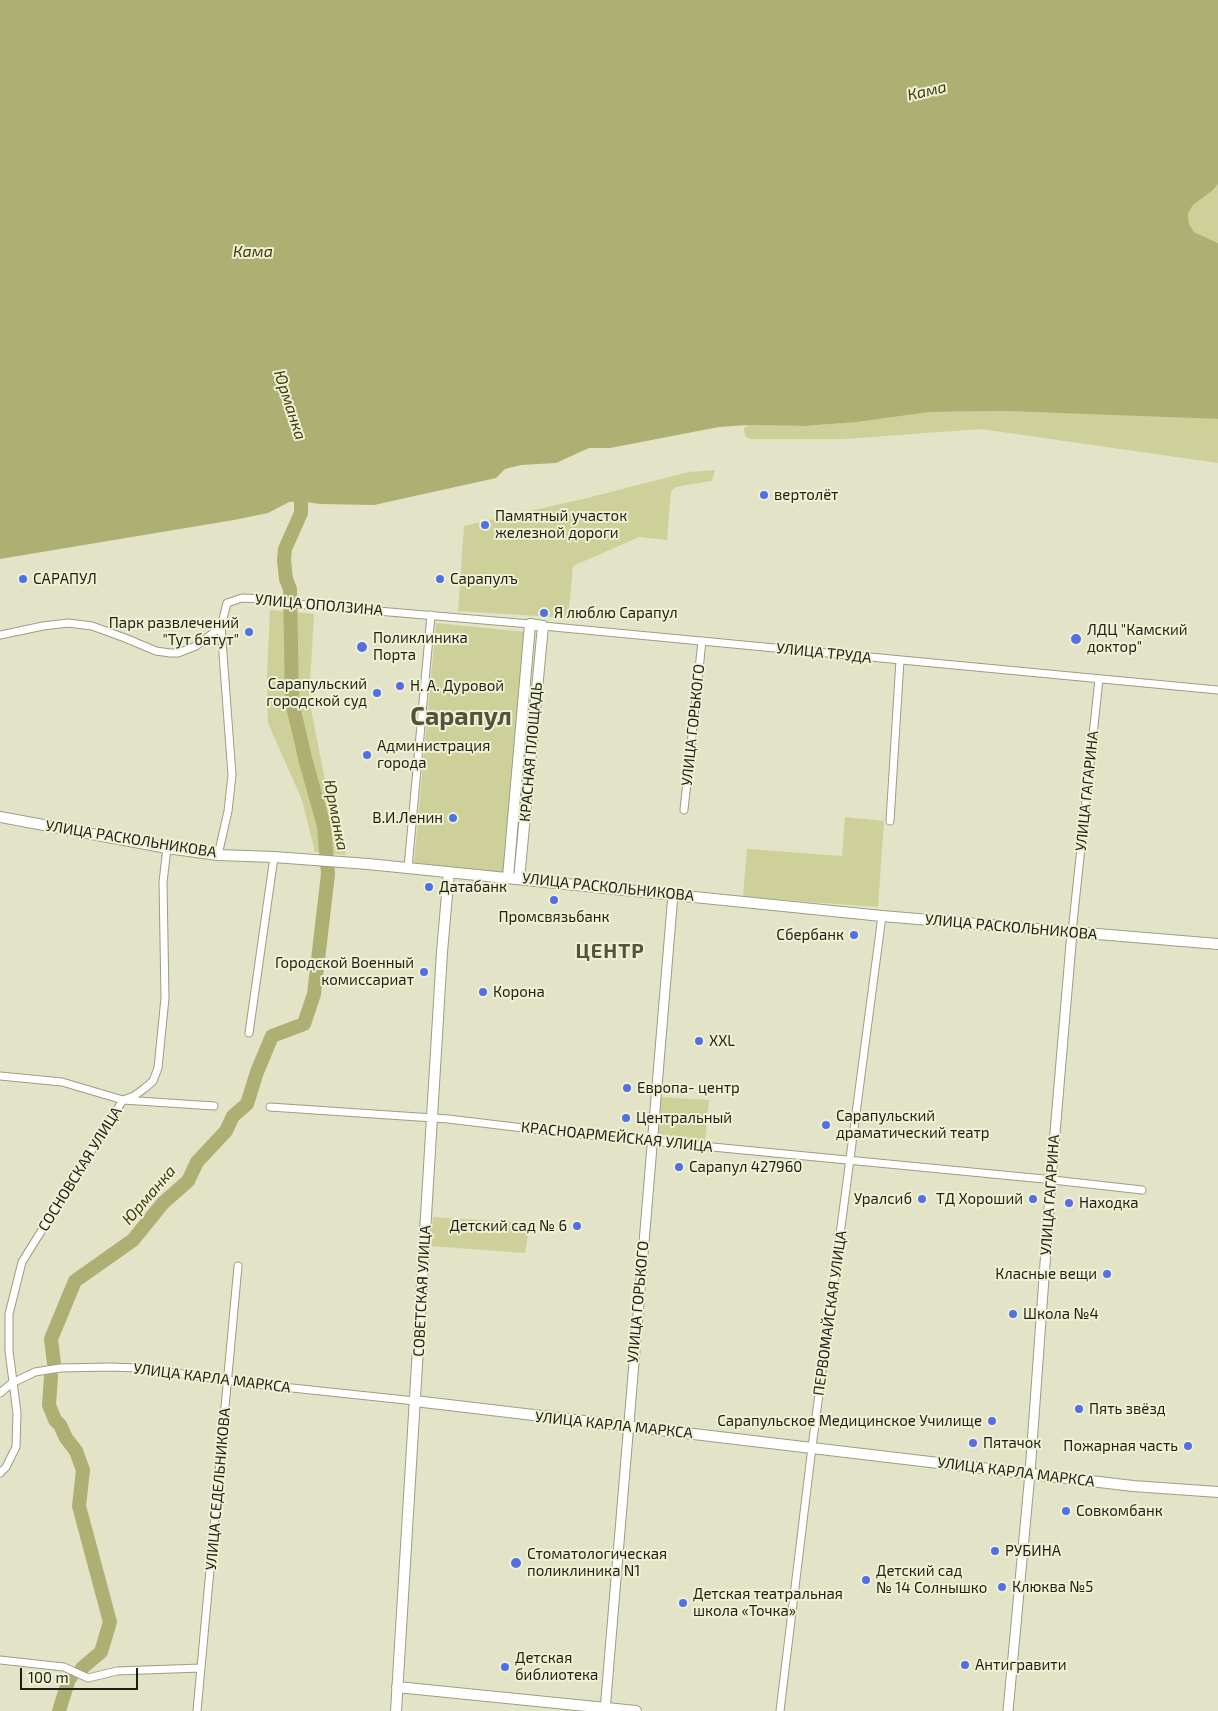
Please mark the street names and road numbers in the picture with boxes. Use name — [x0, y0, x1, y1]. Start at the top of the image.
street label: УЛИЦА ОПОЛЗИНА — [254, 590, 384, 620]
street label: УЛИЦА ТРУДА — [775, 639, 873, 667]
street label: УЛИЦА ГОРЬКОГО — [678, 663, 708, 787]
street label: КРАСНАЯ ПЛОЩАДЬ — [516, 681, 546, 823]
street label: УЛИЦА ГАГАРИНА — [1072, 730, 1102, 852]
street label: УЛИЦА РАСКОЛЬНИКОВА — [44, 817, 218, 861]
street label: УЛИЦА РАСКОЛЬНИКОВА — [521, 869, 695, 905]
street label: УЛИЦА РАСКОЛЬНИКОВА — [924, 910, 1098, 944]
street label: СОСНОВСКАЯ УЛИЦА — [34, 1103, 126, 1235]
street label: КРАСНОАРМЕЙСКАЯ УЛИЦА — [520, 1118, 714, 1156]
street label: УЛИЦА ГАГАРИНА — [1037, 1134, 1063, 1256]
street label: СОВЕТСКАЯ УЛИЦА — [410, 1225, 434, 1357]
street label: ПЕРВОМАЙСКАЯ УЛИЦА — [810, 1229, 850, 1397]
street label: УЛИЦА ГОРЬКОГО — [624, 1240, 652, 1364]
street label: УЛИЦА КАРЛА МАРКСА — [132, 1359, 292, 1397]
street label: УЛИЦА СЕДЕЛЬНИКОВА — [202, 1407, 234, 1571]
street label: УЛИЦА КАРЛА МАРКСА — [534, 1408, 694, 1442]
street label: УЛИЦА КАРЛА МАРКСА — [936, 1453, 1096, 1491]

